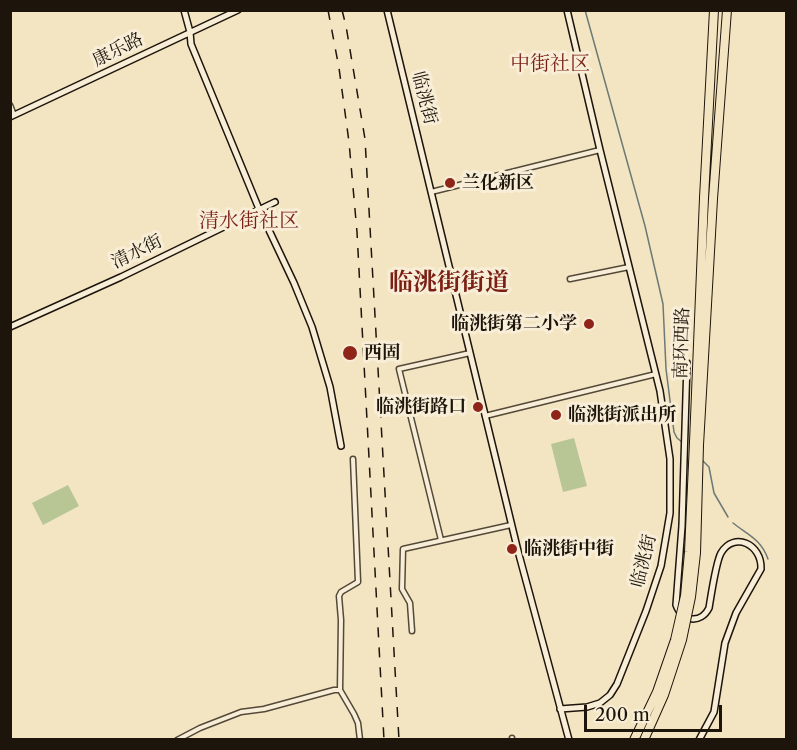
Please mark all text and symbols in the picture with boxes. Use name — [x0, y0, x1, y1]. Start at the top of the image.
street label: 康乐路 — [89, 28, 147, 72]
district label: 中街社区 — [510, 52, 590, 76]
street label: 临洮街 — [407, 69, 441, 127]
place label: 兰化新区 — [462, 172, 534, 194]
marker: 兰化新区 — [443, 176, 457, 190]
district label: 清水街社区 — [199, 209, 299, 233]
street label: 清水街 — [108, 230, 166, 274]
district label: 临洮街街道 — [389, 269, 509, 297]
street label: 南环西路 — [670, 307, 694, 379]
place label: 临洮街第二小学 — [451, 313, 577, 335]
marker: 临洮街第二小学 — [582, 317, 596, 331]
place label: 西固 — [364, 342, 400, 364]
marker: 西固 — [341, 344, 359, 362]
place label: 临洮街路口 — [376, 396, 466, 418]
marker: 临洮街路口 — [471, 400, 485, 414]
place label: 临洮街派出所 — [568, 404, 676, 426]
marker: 临洮街派出所 — [549, 408, 563, 422]
street label: 临洮街 — [627, 532, 661, 590]
place label: 临洮街中街 — [524, 538, 614, 560]
marker: 临洮街中街 — [505, 542, 519, 556]
scale bar — [587, 693, 725, 731]
text: 200 m — [595, 704, 650, 726]

